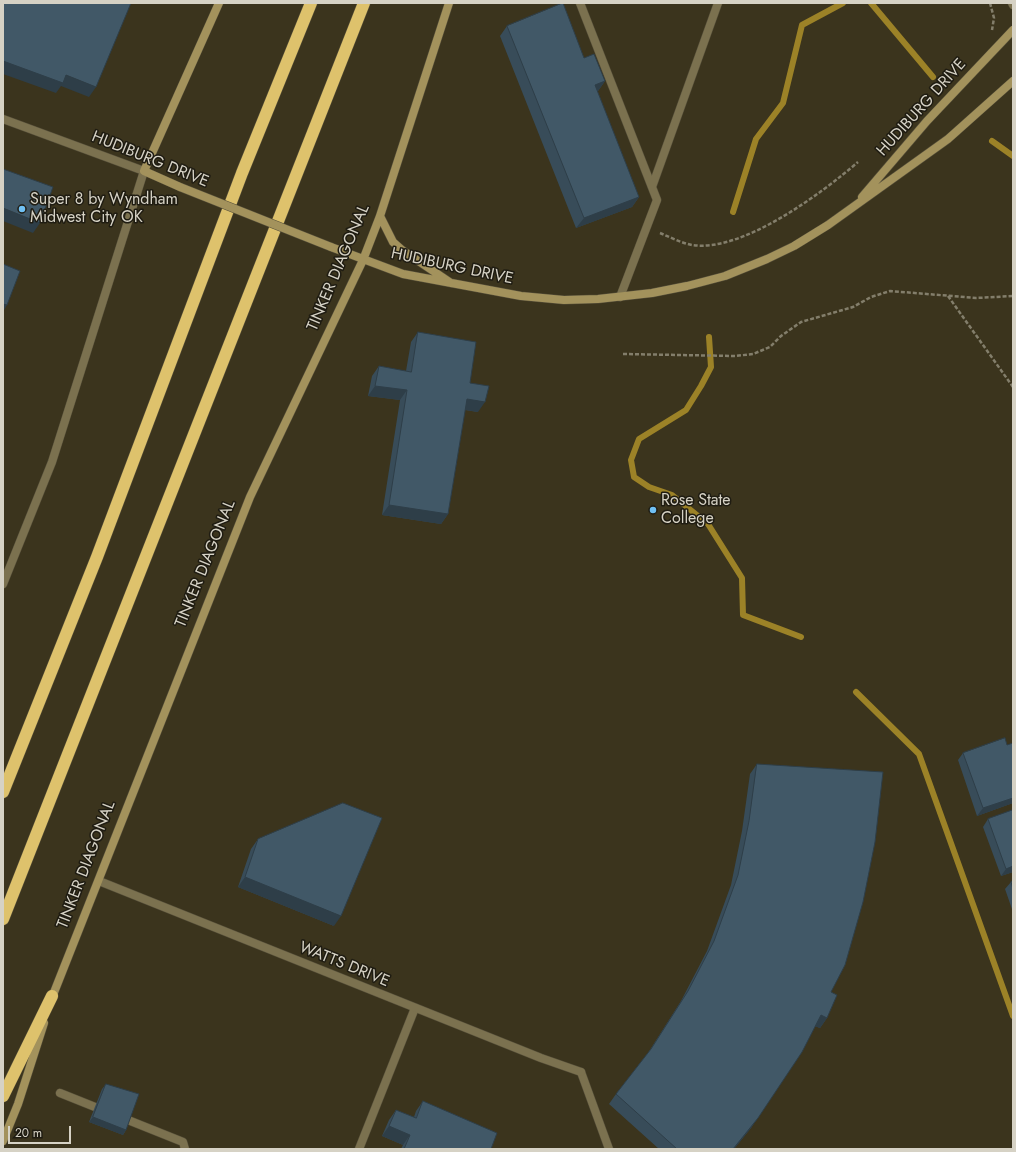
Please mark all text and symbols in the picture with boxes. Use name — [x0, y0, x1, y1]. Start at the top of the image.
street label: HUDIBURG DRIVE — [873, 55, 971, 161]
street label: HUDIBURG DRIVE — [89, 128, 211, 192]
place label: Super 8 by Wyndham Midwest City OK — [30, 190, 178, 228]
street label: TINKER DIAGONAL — [304, 202, 374, 334]
marker: Super 8 by Wyndham Midwest City OK — [17, 204, 27, 214]
street label: HUDIBURG DRIVE — [389, 245, 515, 289]
place label: Rose State College — [661, 491, 731, 529]
street label: TINKER DIAGONAL — [172, 498, 240, 630]
marker: Rose State College — [648, 505, 658, 515]
street label: TINKER DIAGONAL — [54, 798, 120, 932]
street label: WATTS DRIVE — [296, 938, 392, 992]
scale bar — [10, 1118, 73, 1144]
text: 20 m — [15, 1124, 42, 1142]

